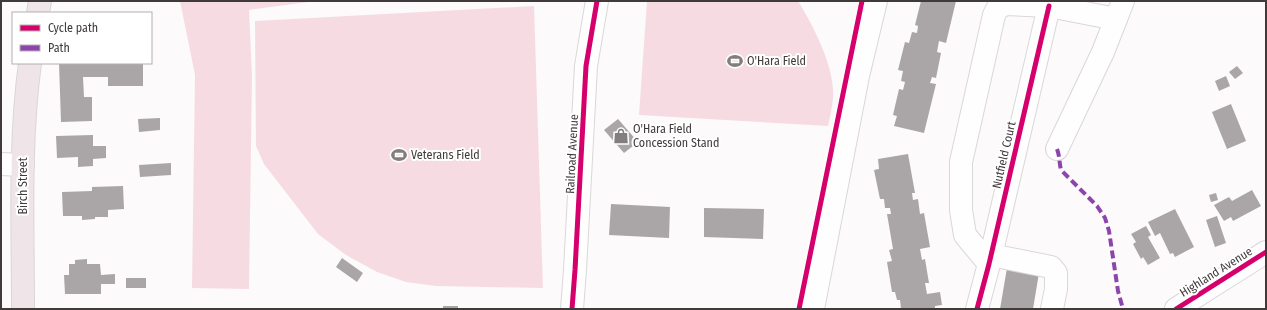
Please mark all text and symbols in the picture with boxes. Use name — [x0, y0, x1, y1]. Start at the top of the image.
legend — [12, 12, 152, 64]
text: Cycle path — [48, 21, 98, 35]
text: Path — [48, 41, 70, 55]
sports icon: O'Hara Field — [726, 52, 744, 70]
place label: O'Hara Field — [747, 54, 806, 68]
street label: Railroad Avenue — [563, 114, 581, 194]
street label: Nutfield Court — [989, 120, 1019, 190]
place label: O'Hara Field Concession Stand — [633, 122, 719, 150]
shop icon: O'Hara Field Concession Stand — [612, 127, 630, 145]
sports icon: Veterans Field — [390, 146, 408, 164]
place label: Veterans Field — [411, 148, 480, 162]
street label: Birch Street — [16, 157, 30, 215]
street label: Highland Avenue — [1177, 244, 1255, 300]

